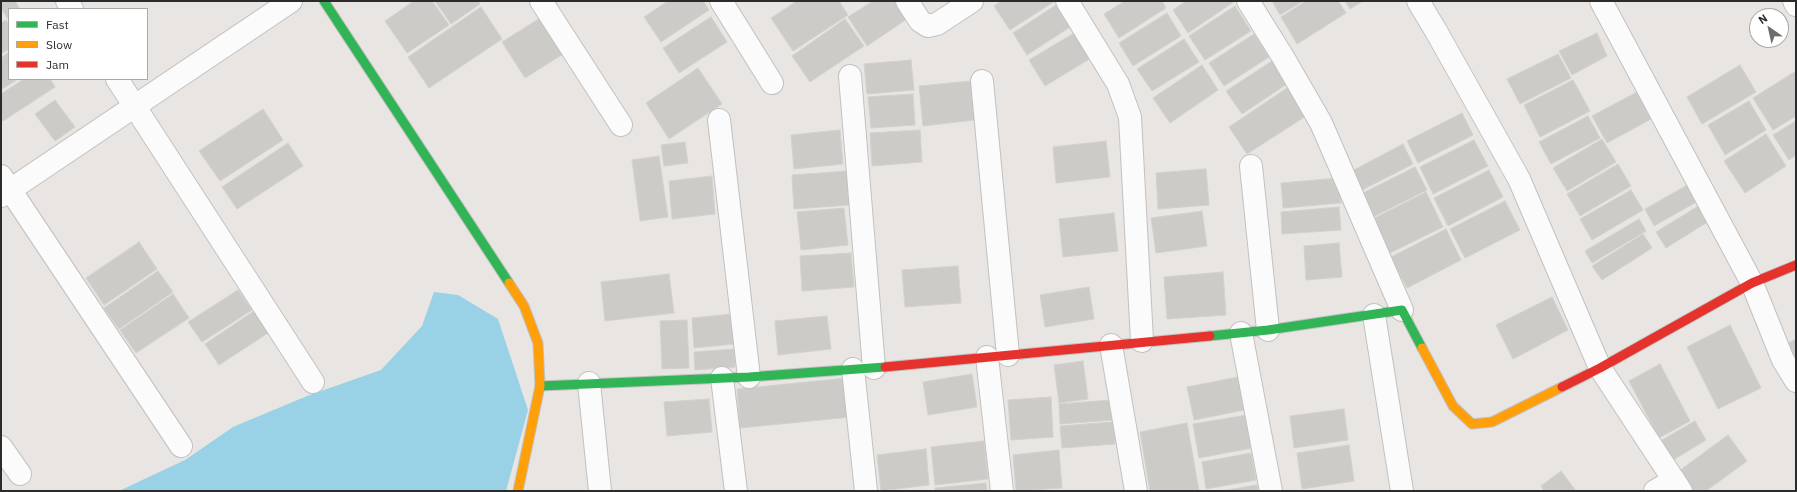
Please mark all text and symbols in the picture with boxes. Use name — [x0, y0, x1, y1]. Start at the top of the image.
legend — [8, 8, 148, 80]
north arrow — [1749, 8, 1789, 48]
text: N — [1756, 11, 1770, 27]
text: Fast — [46, 17, 69, 32]
text: Slow — [46, 37, 72, 52]
text: Jam — [46, 57, 69, 72]

